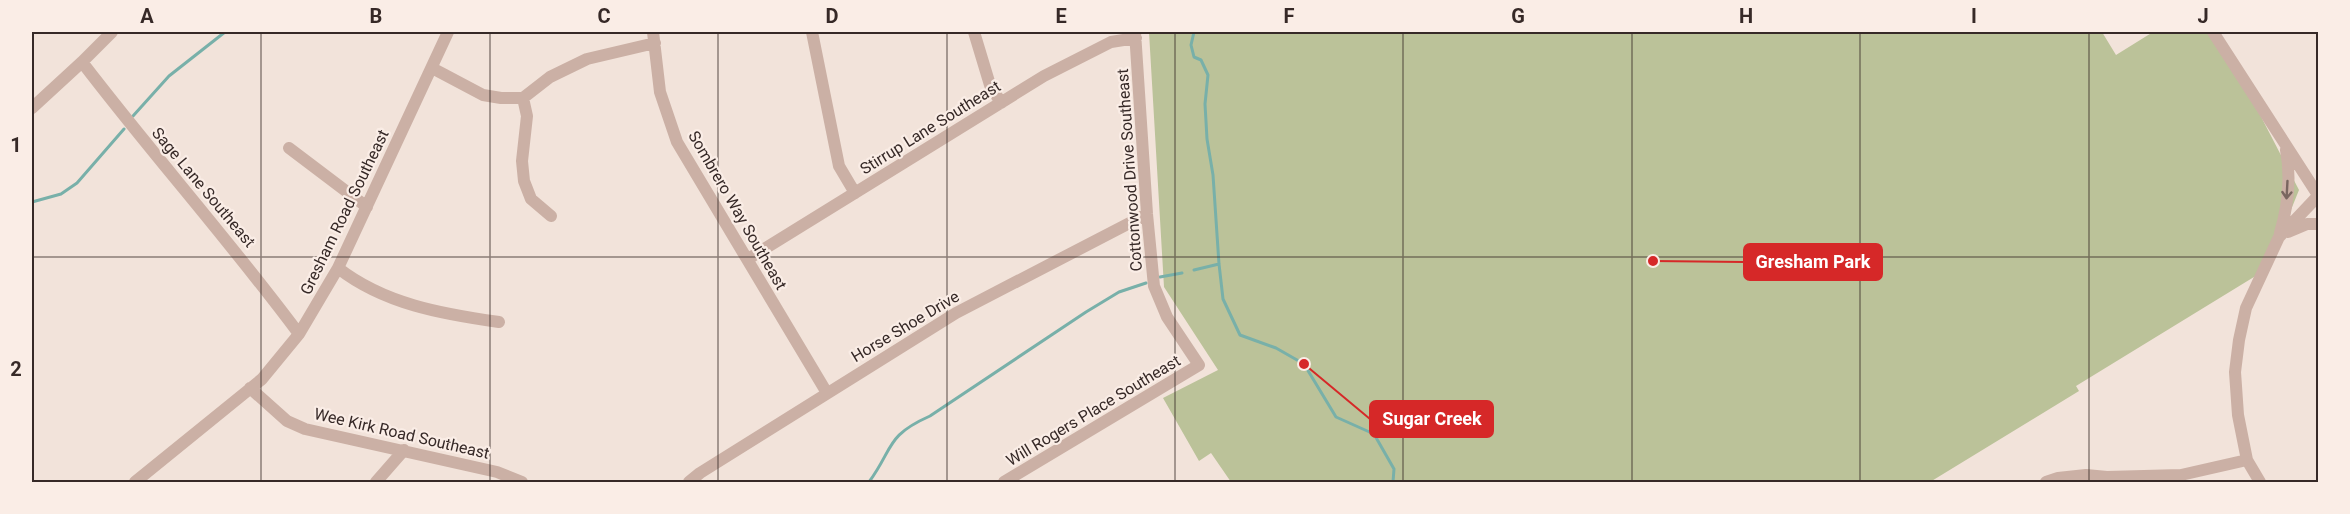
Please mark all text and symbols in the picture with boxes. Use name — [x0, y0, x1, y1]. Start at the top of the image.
text: A — [140, 4, 154, 28]
text: B — [370, 4, 382, 28]
text: C — [597, 4, 611, 28]
text: D — [826, 4, 839, 28]
text: E — [1055, 4, 1067, 28]
text: F — [1284, 4, 1295, 28]
text: G — [1511, 4, 1525, 28]
text: H — [1739, 4, 1753, 28]
text: I — [1971, 4, 1977, 28]
text: J — [2197, 4, 2209, 28]
street label: Cottonwood Drive Southeast — [1113, 68, 1146, 272]
street label: Stirrup Lane Southeast — [857, 76, 1004, 178]
street label: Sage Lane Southeast — [148, 124, 259, 251]
street label: Gresham Road Southeast — [296, 127, 393, 298]
street label: Sombrero Way Southeast — [684, 128, 791, 293]
text: 1 — [10, 133, 22, 157]
one-way arrow — [2282, 180, 2293, 200]
callout: Gresham Park — [1744, 244, 1882, 280]
text: Gresham Park — [1756, 251, 1871, 272]
street label: Horse Shoe Drive — [848, 287, 963, 366]
street label: Will Rogers Place Southeast — [1003, 351, 1184, 470]
text: 2 — [10, 357, 22, 381]
callout: Sugar Creek — [1370, 401, 1493, 437]
street label: Wee Kirk Road Southeast — [312, 404, 491, 463]
text: Sugar Creek — [1382, 408, 1482, 429]

